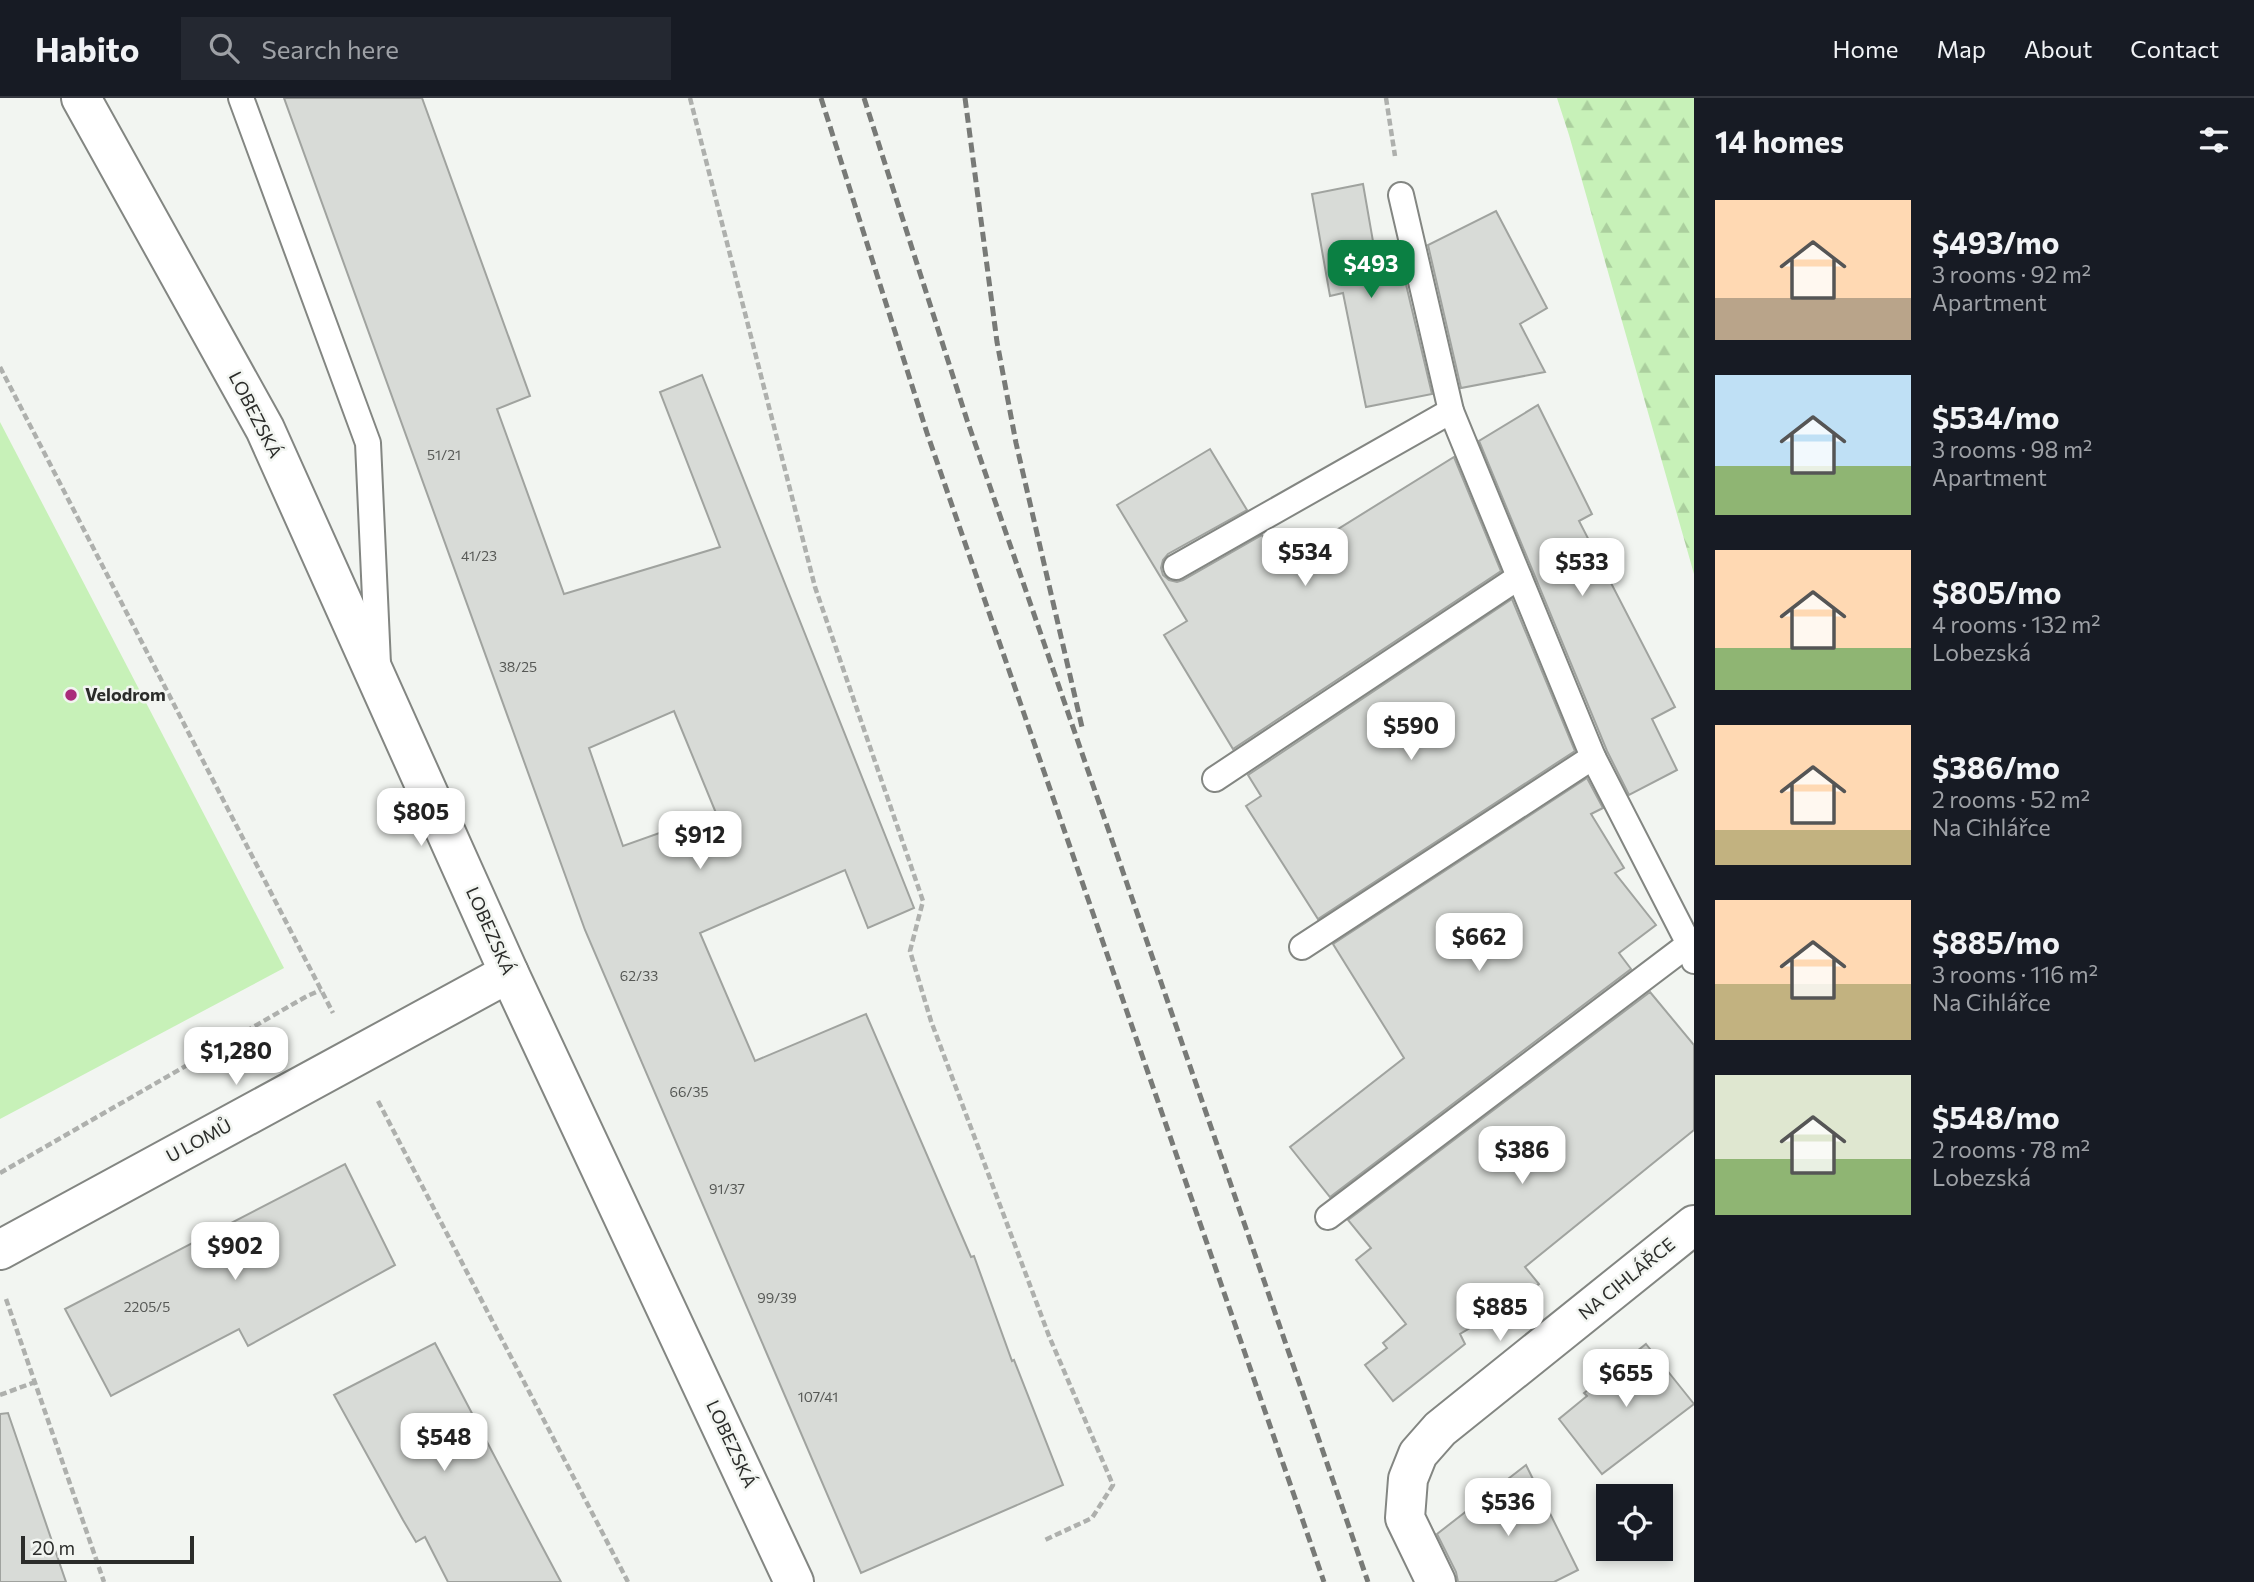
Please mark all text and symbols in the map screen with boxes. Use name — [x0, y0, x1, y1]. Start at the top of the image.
search box — [181, 17, 671, 80]
text: Habito — [35, 28, 139, 69]
icon: search — [205, 29, 243, 67]
text: Search here — [261, 33, 399, 64]
text: Home — [1833, 34, 1899, 63]
text: Map — [1937, 34, 1986, 63]
text: About — [2024, 34, 2092, 63]
text: Contact — [2130, 34, 2219, 63]
icon: filters — [2195, 121, 2233, 159]
text: 14 homes — [1715, 122, 1844, 159]
text: $493/mo — [1932, 223, 2060, 260]
icon: home — [1771, 228, 1855, 312]
pin: $493 — [1330, 240, 1412, 300]
text: $493 — [1344, 249, 1398, 277]
text: 3 rooms · 92 m² — [1932, 260, 2091, 288]
text: Apartment — [1932, 288, 2047, 316]
street label: LOBEZSKÁ — [225, 368, 287, 461]
text: $534/mo — [1932, 398, 2059, 435]
icon: home — [1771, 403, 1855, 487]
text: 3 rooms · 98 m² — [1932, 435, 2092, 463]
house number: 51/21 — [427, 446, 461, 463]
text: Apartment — [1932, 463, 2047, 491]
pin: $534 — [1264, 528, 1346, 588]
text: $534 — [1278, 537, 1332, 565]
pin: $533 — [1541, 538, 1623, 598]
house number: 41/23 — [461, 547, 497, 564]
text: $533 — [1555, 547, 1609, 575]
text: $805/mo — [1932, 573, 2061, 610]
icon: home — [1771, 578, 1855, 662]
text: 4 rooms · 132 m² — [1932, 610, 2101, 638]
text: Lobezská — [1932, 638, 2031, 666]
house number: 38/25 — [499, 658, 537, 675]
place label: Velodrom — [85, 683, 166, 705]
marker: Velodrom — [63, 687, 79, 703]
pin: $590 — [1370, 702, 1452, 762]
text: $590 — [1383, 711, 1439, 739]
text: $386/mo — [1932, 748, 2060, 785]
icon: home — [1771, 753, 1855, 837]
text: 2 rooms · 52 m² — [1932, 785, 2090, 813]
pin: $805 — [380, 788, 462, 848]
text: $805 — [393, 797, 449, 825]
pin: $912 — [659, 812, 741, 871]
text: Na Cihlářce — [1932, 813, 2051, 841]
text: $912 — [675, 820, 725, 848]
street label: LOBEZSKÁ — [462, 883, 520, 978]
pin: $662 — [1438, 914, 1520, 973]
text: $662 — [1452, 922, 1506, 950]
text: $885/mo — [1932, 923, 2060, 960]
icon: home — [1771, 928, 1855, 1012]
text: 3 rooms · 116 m² — [1932, 960, 2098, 988]
house number: 62/33 — [620, 967, 658, 984]
text: Na Cihlářce — [1932, 988, 2051, 1016]
pin: $1,280 — [179, 1028, 293, 1087]
text: $1,280 — [200, 1036, 272, 1064]
house number: 66/35 — [670, 1083, 708, 1100]
text: $548/mo — [1932, 1098, 2060, 1135]
icon: home — [1771, 1103, 1855, 1187]
street label: U LOMŮ — [162, 1114, 235, 1167]
pin: $386 — [1481, 1126, 1563, 1186]
text: $386 — [1494, 1135, 1550, 1163]
text: 2 rooms · 78 m² — [1932, 1135, 2090, 1163]
text: Lobezská — [1932, 1163, 2031, 1191]
house number: 91/37 — [709, 1180, 745, 1197]
pin: $902 — [194, 1222, 276, 1282]
text: $902 — [207, 1231, 263, 1259]
street label: NA CIHLÁŘCE — [1574, 1233, 1679, 1324]
pin: $885 — [1459, 1284, 1541, 1343]
house number: 99/39 — [757, 1289, 797, 1306]
text: $885 — [1472, 1292, 1528, 1320]
house number: 2205/5 — [124, 1298, 170, 1315]
pin: $655 — [1585, 1350, 1667, 1409]
text: $655 — [1599, 1358, 1653, 1386]
house number: 107/41 — [798, 1388, 838, 1405]
street label: LOBEZSKÁ — [702, 1396, 762, 1491]
pin: $548 — [403, 1414, 485, 1473]
text: $548 — [417, 1422, 471, 1450]
pin: $536 — [1467, 1478, 1549, 1538]
map controls — [1596, 1484, 1673, 1561]
button: locate — [1596, 1484, 1673, 1561]
text: $536 — [1481, 1487, 1535, 1515]
scale bar — [21, 1533, 194, 1565]
text: 20 m — [32, 1536, 75, 1559]

